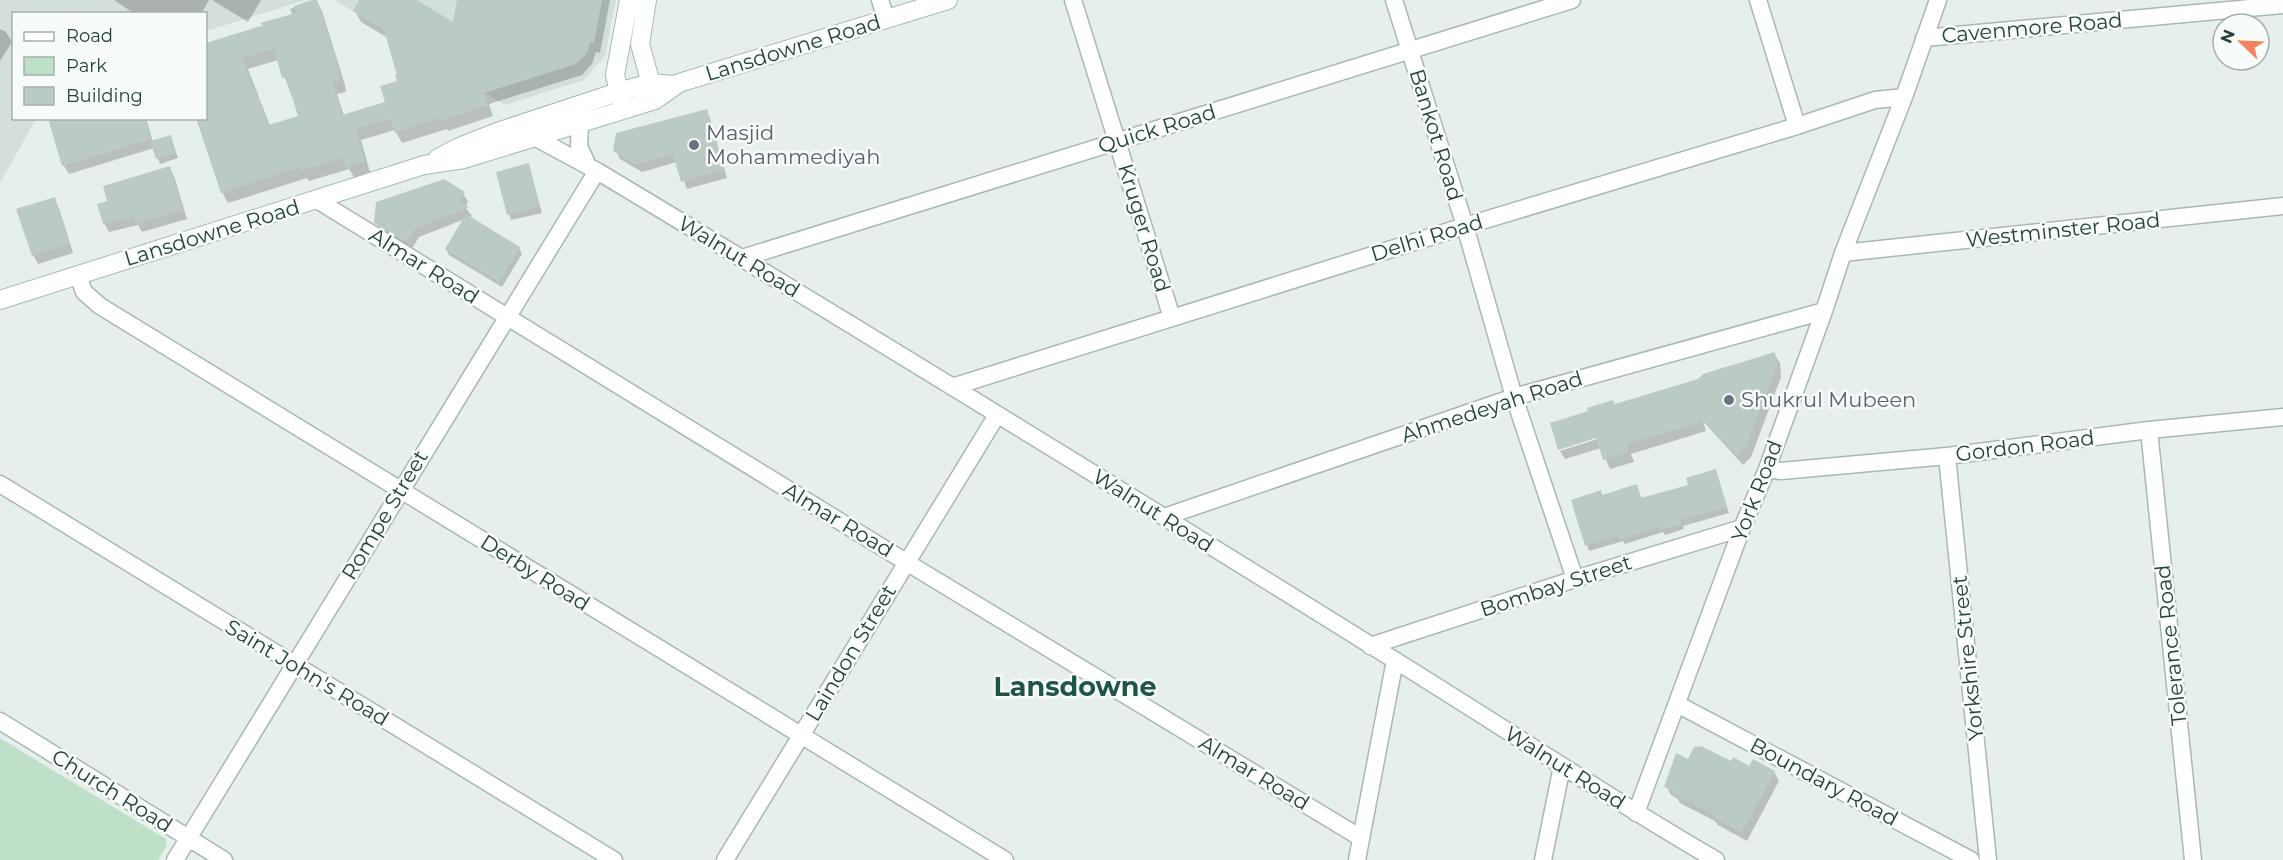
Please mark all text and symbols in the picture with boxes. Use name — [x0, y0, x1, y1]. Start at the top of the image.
street label: Cavenmore Road — [1940, 7, 2123, 48]
street label: Lansdowne Road — [702, 9, 884, 86]
legend — [12, 12, 207, 120]
north arrow — [2211, 12, 2271, 72]
text: Road — [66, 25, 113, 47]
text: N — [2216, 27, 2239, 46]
text: Park — [66, 55, 107, 77]
street label: Bankot Road — [1405, 66, 1468, 204]
text: Building — [66, 85, 143, 107]
street label: Quick Road — [1095, 99, 1219, 158]
place label: Masjid Mohammediyah — [706, 120, 880, 169]
marker: Masjid Mohammediyah — [687, 138, 701, 152]
street label: Kruger Road — [1113, 161, 1176, 295]
street label: Lansdowne Road — [121, 194, 303, 271]
street label: Westminster Road — [1964, 207, 2162, 252]
street label: Delhi Road — [1368, 209, 1486, 266]
street label: Walnut Road — [674, 210, 805, 303]
street label: Almar Road — [365, 222, 484, 309]
street label: Ahmedeyah Road — [1398, 365, 1586, 448]
place label: Shukrul Mubeen — [1741, 387, 1916, 412]
marker: Shukrul Mubeen — [1722, 393, 1736, 407]
street label: Gordon Road — [1954, 425, 2096, 466]
street label: York Road — [1726, 437, 1787, 545]
street label: Rompe Street — [336, 445, 433, 584]
street label: Walnut Road — [1088, 464, 1218, 558]
street label: Almar Road — [779, 477, 898, 562]
street label: Derby Road — [476, 529, 594, 616]
street label: Bombay Street — [1477, 549, 1635, 622]
street label: Tolerance Road — [2150, 564, 2191, 727]
street label: Yorkshire Street — [1946, 574, 1989, 742]
street label: Laindon Street — [800, 580, 901, 726]
street label: Saint John's Road — [221, 614, 393, 731]
district label: Lansdowne — [993, 670, 1157, 703]
street label: Walnut Road — [1500, 721, 1630, 815]
street label: Almar Road — [1195, 730, 1314, 815]
street label: Boundary Road — [1746, 732, 1903, 831]
street label: Church Road — [47, 744, 177, 838]

